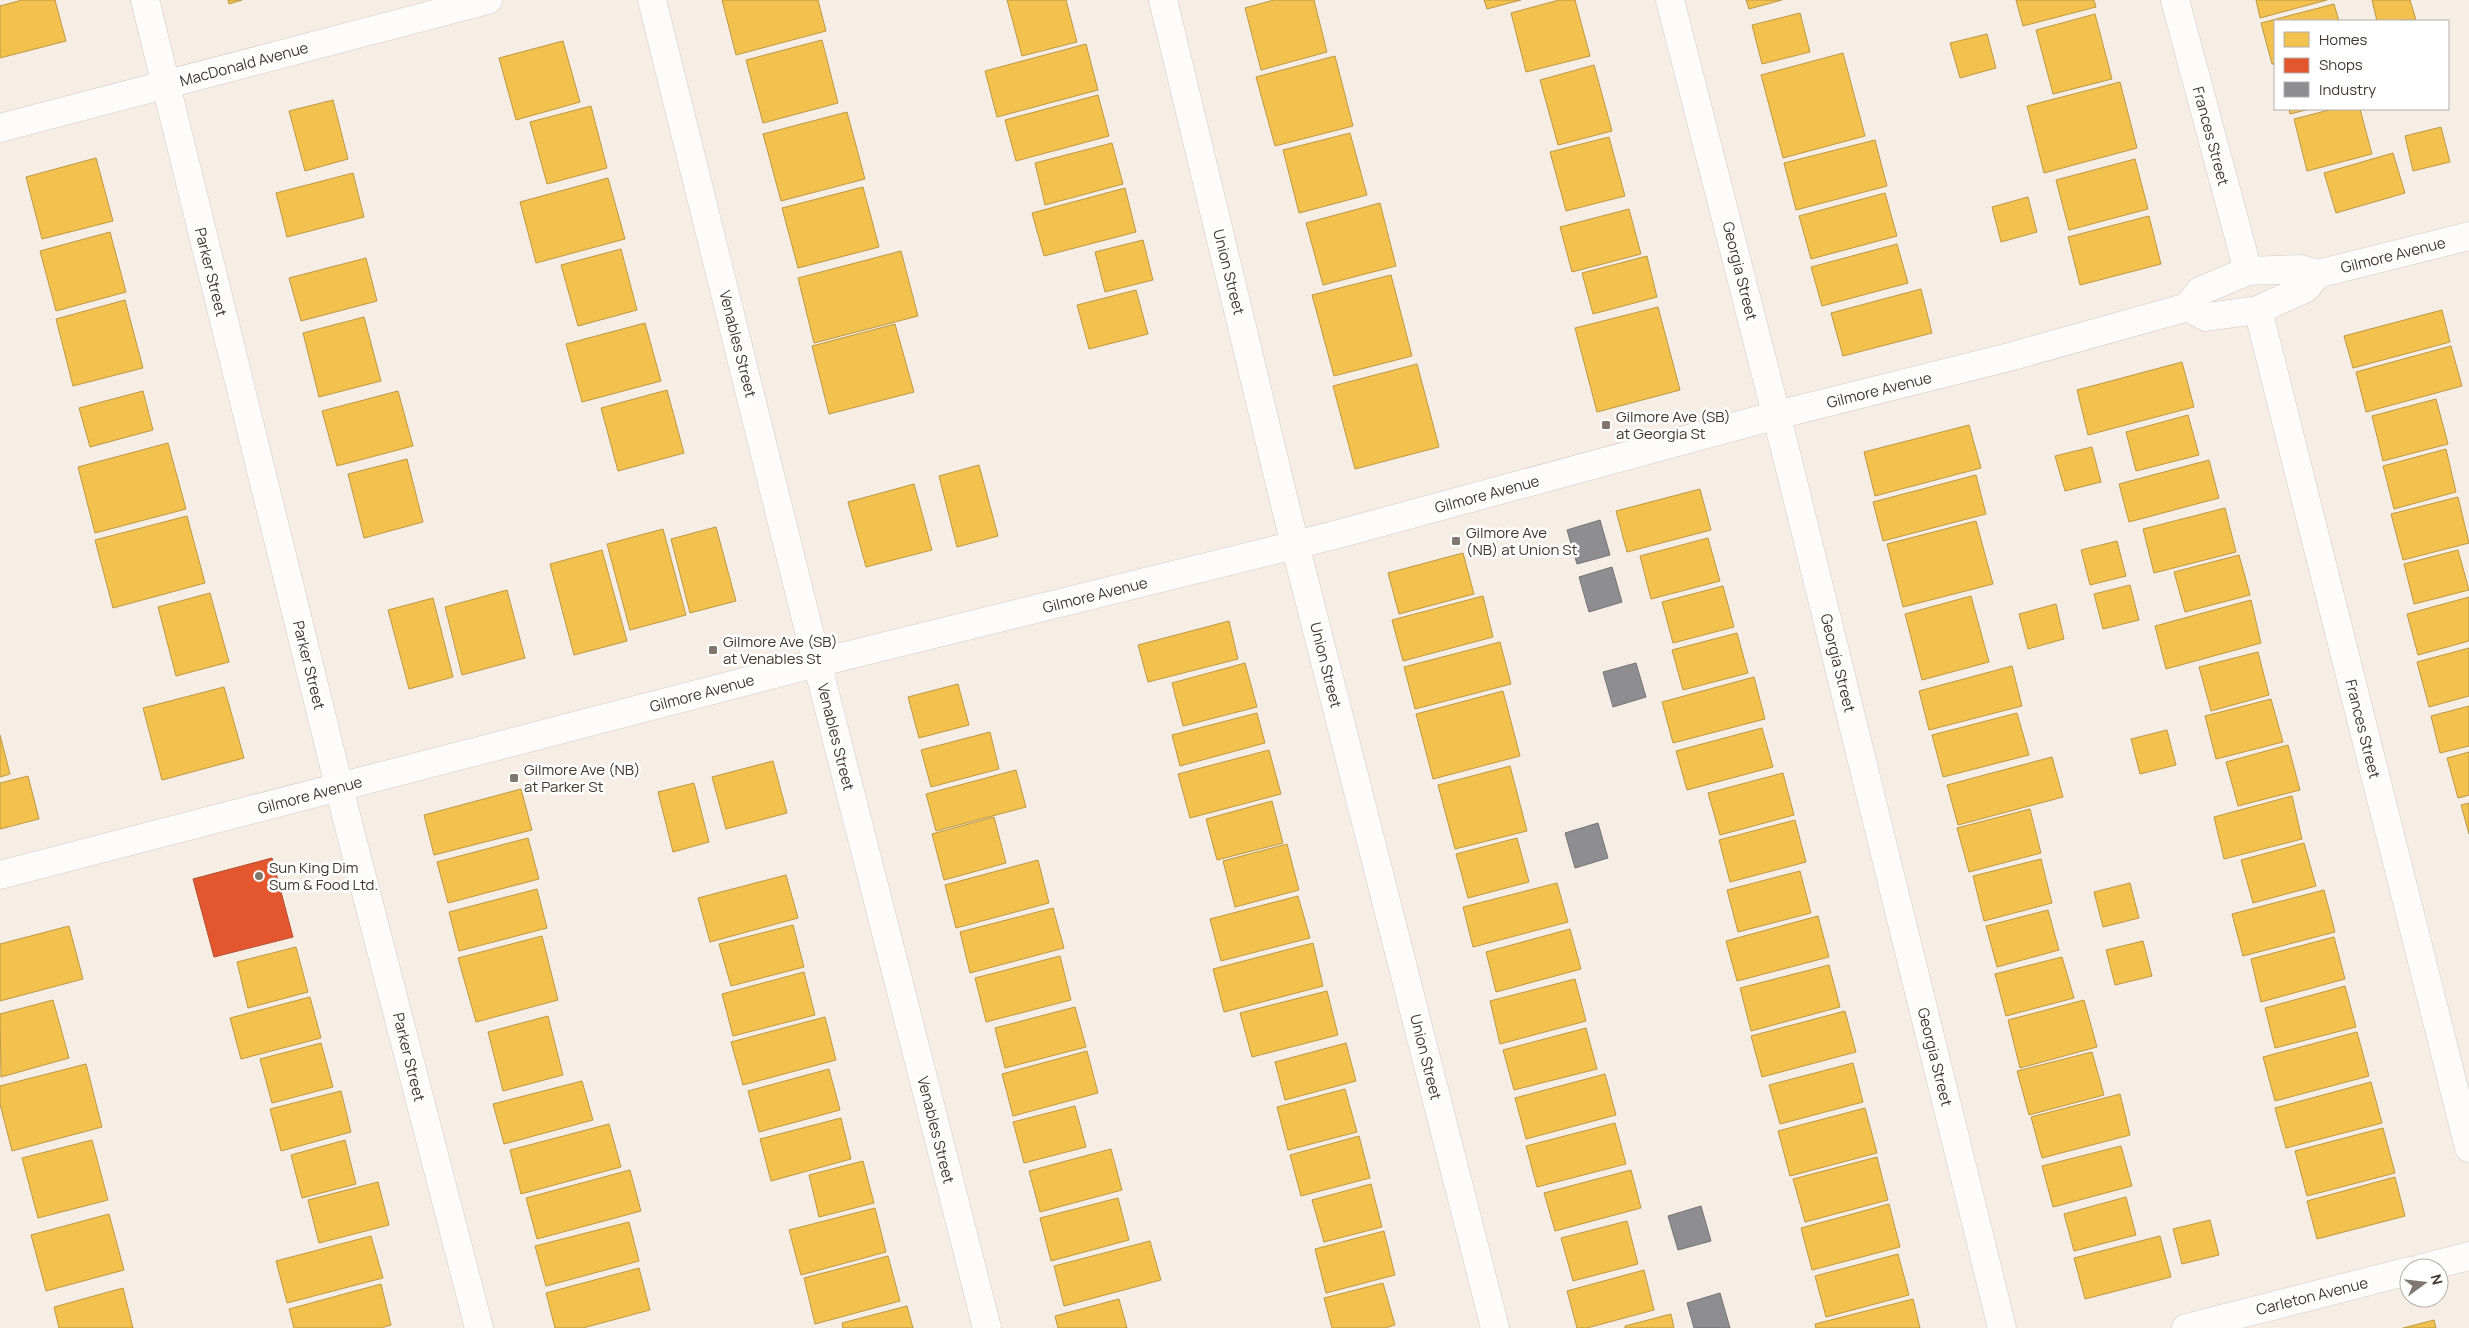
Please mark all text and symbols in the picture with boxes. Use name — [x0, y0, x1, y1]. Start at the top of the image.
legend — [2274, 20, 2449, 110]
text: Homes — [2319, 29, 2368, 50]
street label: MacDonald Avenue — [177, 37, 311, 91]
text: Shops — [2319, 54, 2363, 75]
text: Industry — [2319, 79, 2376, 100]
street label: Frances Street — [2188, 84, 2234, 188]
street label: Georgia Street — [1718, 219, 1762, 323]
street label: Parker Street — [190, 225, 232, 319]
street label: Union Street — [1208, 227, 1250, 317]
street label: Gilmore Avenue — [2338, 232, 2448, 278]
street label: Venables Street — [715, 288, 761, 400]
street label: Gilmore Avenue — [1824, 367, 1934, 413]
place label: Gilmore Ave (SB) at Georgia St — [1616, 406, 1731, 444]
marker: Gilmore Ave (SB) at Georgia St — [1600, 419, 1612, 431]
street label: Gilmore Avenue — [1432, 470, 1542, 518]
place label: Gilmore Ave (NB) at Union St — [1466, 522, 1578, 560]
marker: Gilmore Ave (NB) at Union St — [1450, 535, 1462, 547]
street label: Gilmore Avenue — [1040, 572, 1150, 618]
street label: Georgia Street — [1816, 611, 1860, 715]
street label: Parker Street — [288, 618, 330, 712]
street label: Union Street — [1305, 620, 1347, 710]
place label: Gilmore Ave (SB) at Venables St — [723, 631, 838, 669]
marker: Gilmore Ave (SB) at Venables St — [707, 644, 719, 656]
street label: Gilmore Avenue — [647, 669, 757, 717]
street label: Frances Street — [2341, 677, 2385, 781]
street label: Venables Street — [813, 681, 859, 793]
place label: Gilmore Ave (NB) at Parker St — [524, 759, 640, 797]
street label: Gilmore Avenue — [255, 771, 365, 819]
marker: Gilmore Ave (NB) at Parker St — [508, 772, 520, 784]
place label: Sun King Dim Sum & Food Ltd. — [269, 857, 378, 895]
marker: Sun King Dim Sum & Food Ltd. — [253, 870, 265, 882]
street label: Georgia Street — [1913, 1005, 1957, 1109]
street label: Parker Street — [388, 1010, 430, 1104]
street label: Union Street — [1405, 1012, 1447, 1102]
street label: Venables Street — [913, 1074, 959, 1186]
north arrow — [2399, 1258, 2449, 1308]
street label: Carleton Avenue — [2254, 1272, 2370, 1320]
text: N — [2427, 1272, 2448, 1287]

